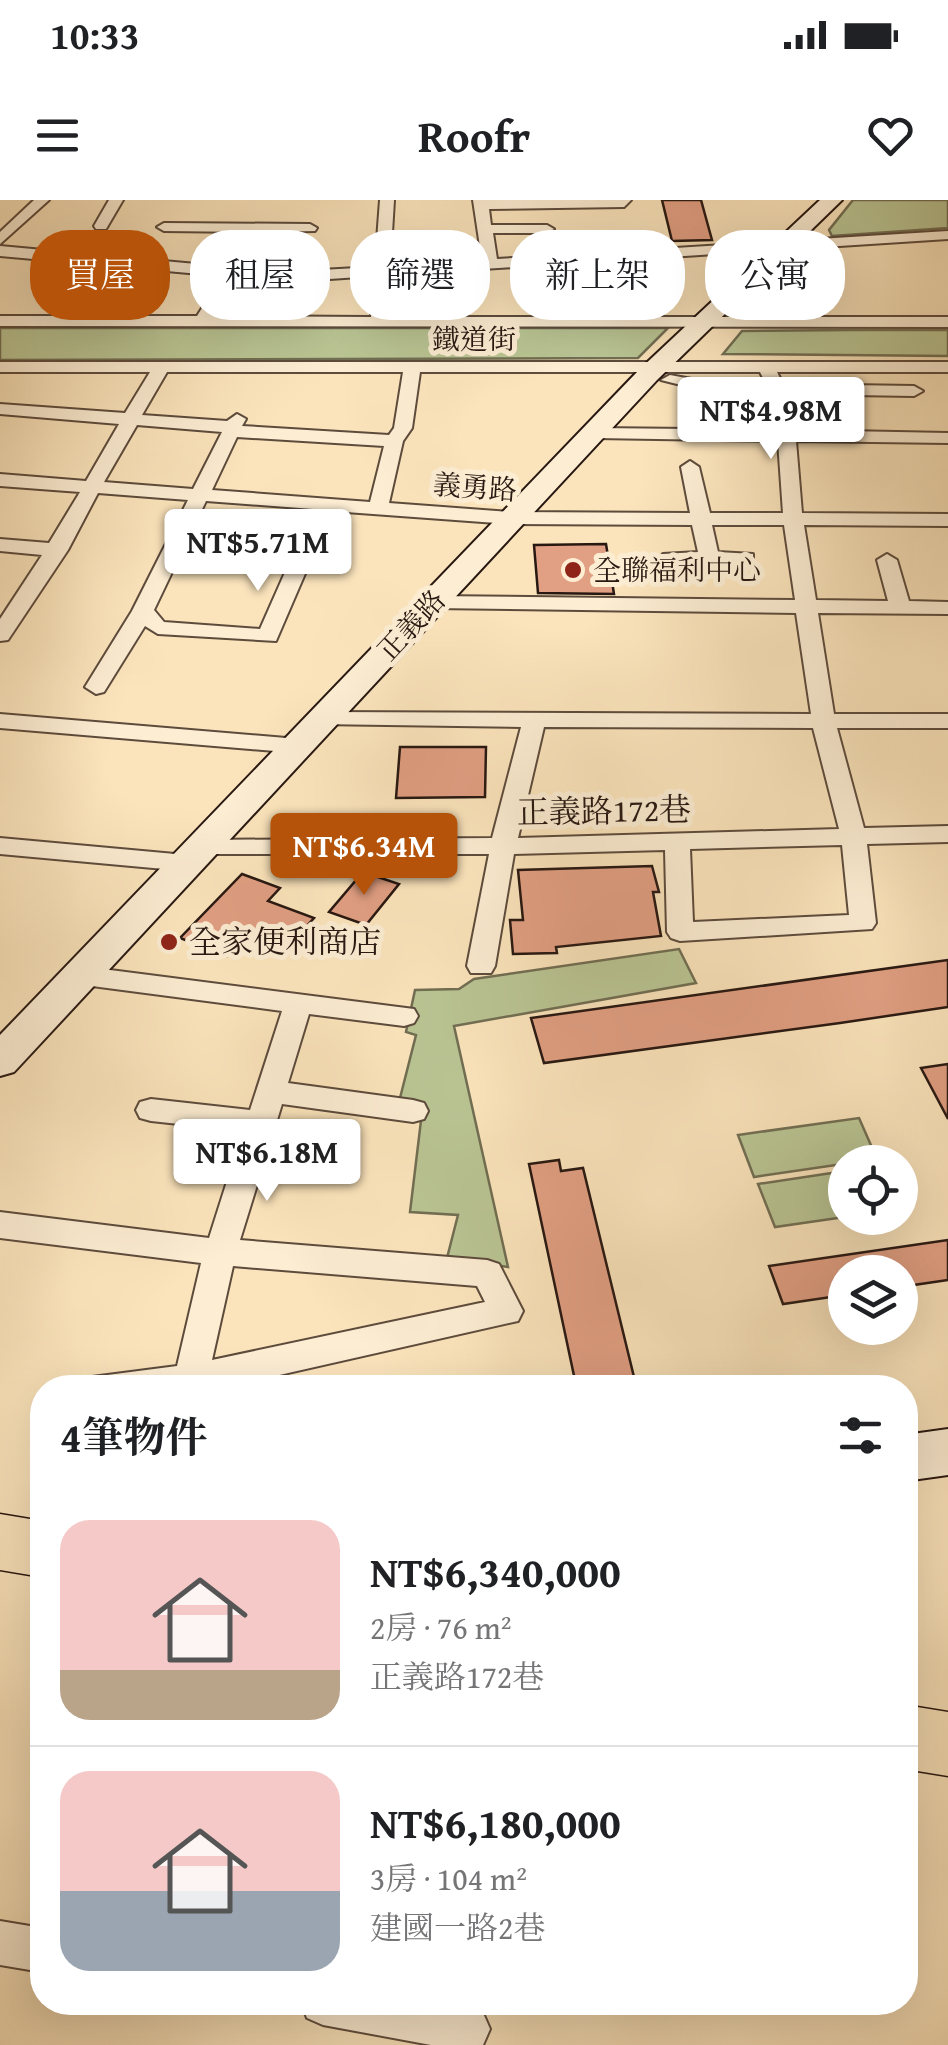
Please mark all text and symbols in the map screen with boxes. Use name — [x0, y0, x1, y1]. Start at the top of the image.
text: 10:33 — [50, 7, 140, 63]
text: Roofr — [418, 103, 530, 168]
icon: menu — [30, 108, 85, 163]
icon: heart — [863, 108, 918, 163]
chip: 買屋 — [30, 230, 170, 320]
chip: 租屋 — [190, 230, 330, 320]
chip: 篩選 — [350, 230, 490, 320]
chip: 新上架 — [510, 230, 685, 320]
chip: 公寓 — [705, 230, 845, 320]
street label: 鐵道街 — [432, 318, 516, 359]
pin: NT$4.98M — [668, 377, 874, 462]
text: NT$4.98M — [699, 386, 843, 433]
street label: 義勇路 — [432, 463, 518, 510]
pin: NT$5.71M — [155, 509, 361, 594]
text: NT$5.71M — [186, 518, 330, 565]
place label: 全聯福利中心 — [593, 549, 761, 590]
marker: 全聯福利中心 — [562, 559, 584, 581]
street label: 正義路 — [367, 580, 454, 669]
street label: 正義路172巷 — [516, 785, 692, 836]
pin: NT$6.34M — [261, 813, 467, 898]
text: NT$6.34M — [292, 822, 436, 869]
place label: 全家便利商店 — [189, 918, 381, 965]
marker: 全家便利商店 — [158, 931, 180, 953]
pin: NT$6.18M — [164, 1119, 370, 1204]
text: NT$6.18M — [195, 1128, 339, 1175]
map controls — [828, 1145, 918, 1345]
button: locate — [828, 1145, 918, 1235]
button: layers — [828, 1255, 918, 1345]
text: 4筆物件 — [60, 1406, 208, 1467]
icon: filters — [833, 1408, 888, 1463]
text: NT$6,340,000 — [370, 1541, 621, 1602]
icon: home — [140, 1560, 260, 1680]
text: 2房 · 76 m² — [370, 1604, 512, 1651]
text: 正義路172巷 — [370, 1653, 544, 1700]
text: NT$6,180,000 — [370, 1792, 621, 1853]
icon: home — [140, 1811, 260, 1931]
text: 3房 · 104 m² — [370, 1855, 527, 1902]
text: 建國一路2巷 — [370, 1904, 545, 1951]

